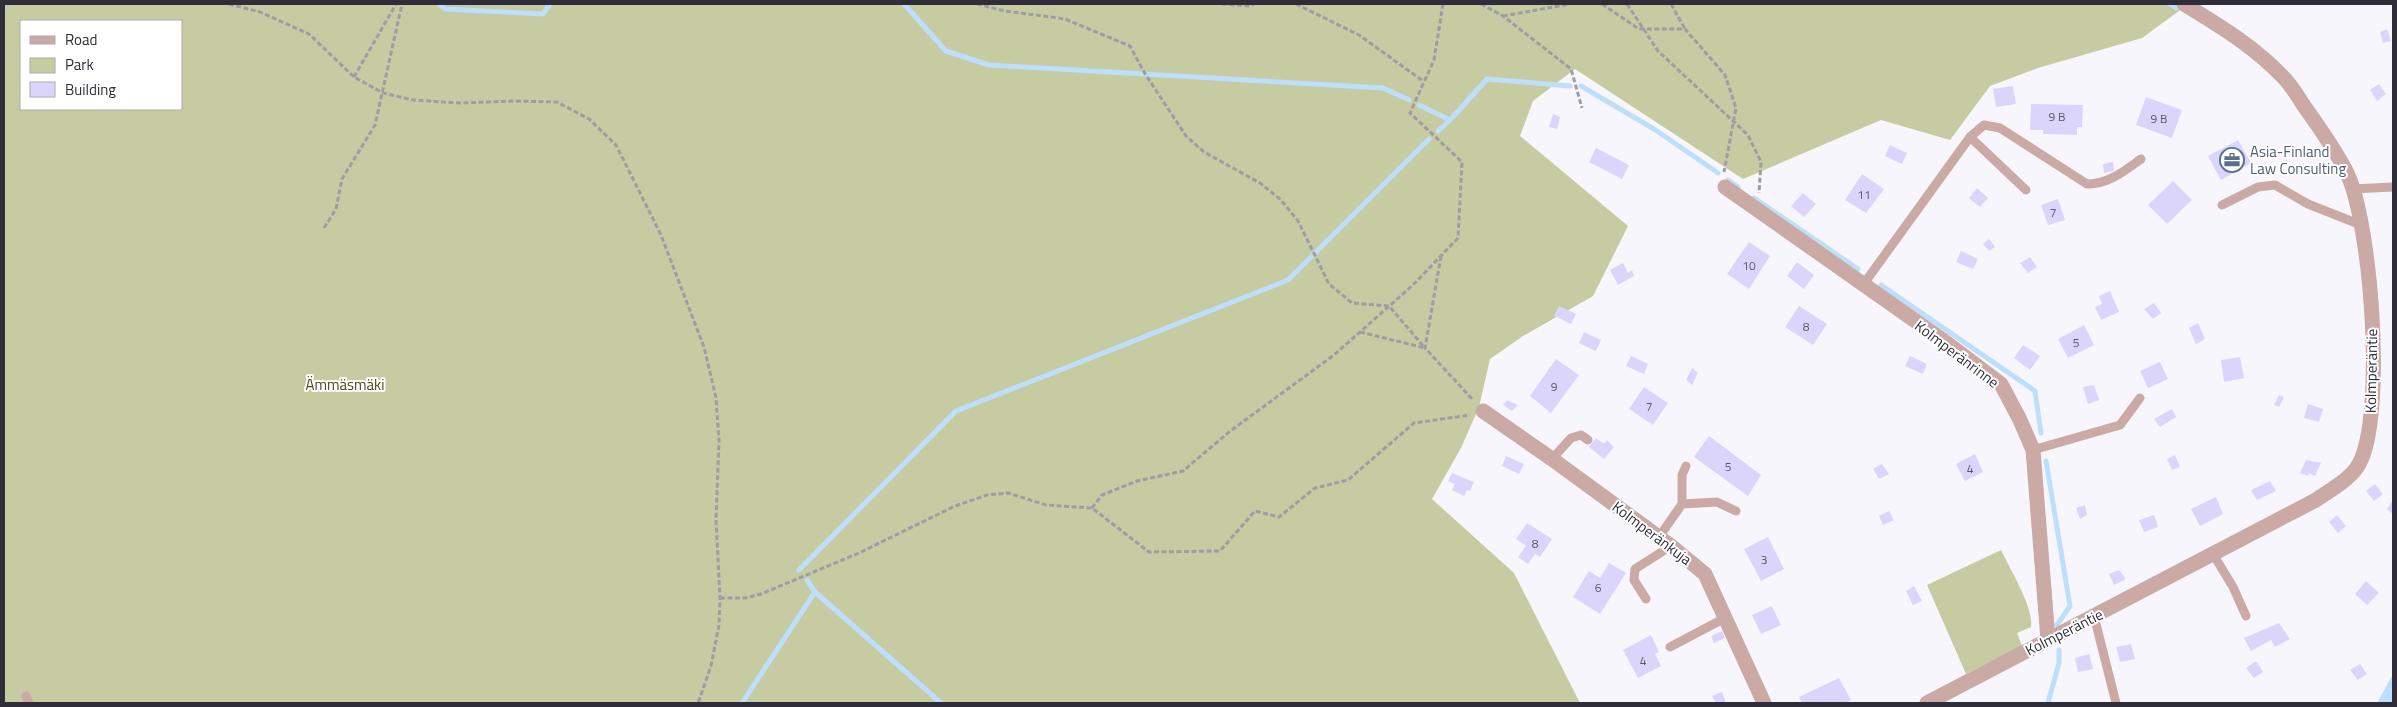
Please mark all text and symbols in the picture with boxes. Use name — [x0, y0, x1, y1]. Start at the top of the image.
legend — [20, 20, 182, 110]
text: Road — [65, 28, 97, 51]
text: Park — [65, 53, 94, 76]
text: Building — [65, 78, 116, 101]
house number: 9 B — [2049, 107, 2065, 126]
house number: 9 B — [2151, 109, 2167, 128]
place label: Asia-Finland Law Consulting — [2250, 140, 2346, 180]
office icon: Asia-Finland Law Consulting — [2219, 147, 2245, 173]
house number: 11 — [1857, 185, 1871, 204]
house number: 7 — [2050, 203, 2056, 222]
house number: 10 — [1742, 256, 1756, 275]
street label: Kolmperänrinne — [1910, 315, 2004, 393]
house number: 8 — [1803, 317, 1810, 336]
street label: Kolmperäntie — [2359, 329, 2383, 413]
house number: 5 — [2073, 333, 2080, 352]
park label: Ämmäsmäki — [305, 373, 385, 396]
house number: 9 — [1551, 377, 1558, 396]
house number: 7 — [1646, 397, 1652, 416]
house number: 5 — [1725, 457, 1732, 476]
house number: 4 — [1967, 459, 1974, 478]
street label: Kolmperänkuja — [1607, 495, 1697, 571]
house number: 8 — [1532, 534, 1539, 553]
house number: 3 — [1761, 550, 1767, 569]
house number: 6 — [1595, 578, 1602, 597]
street label: Kolmperäntie — [2021, 603, 2107, 661]
house number: 4 — [1640, 651, 1647, 670]

